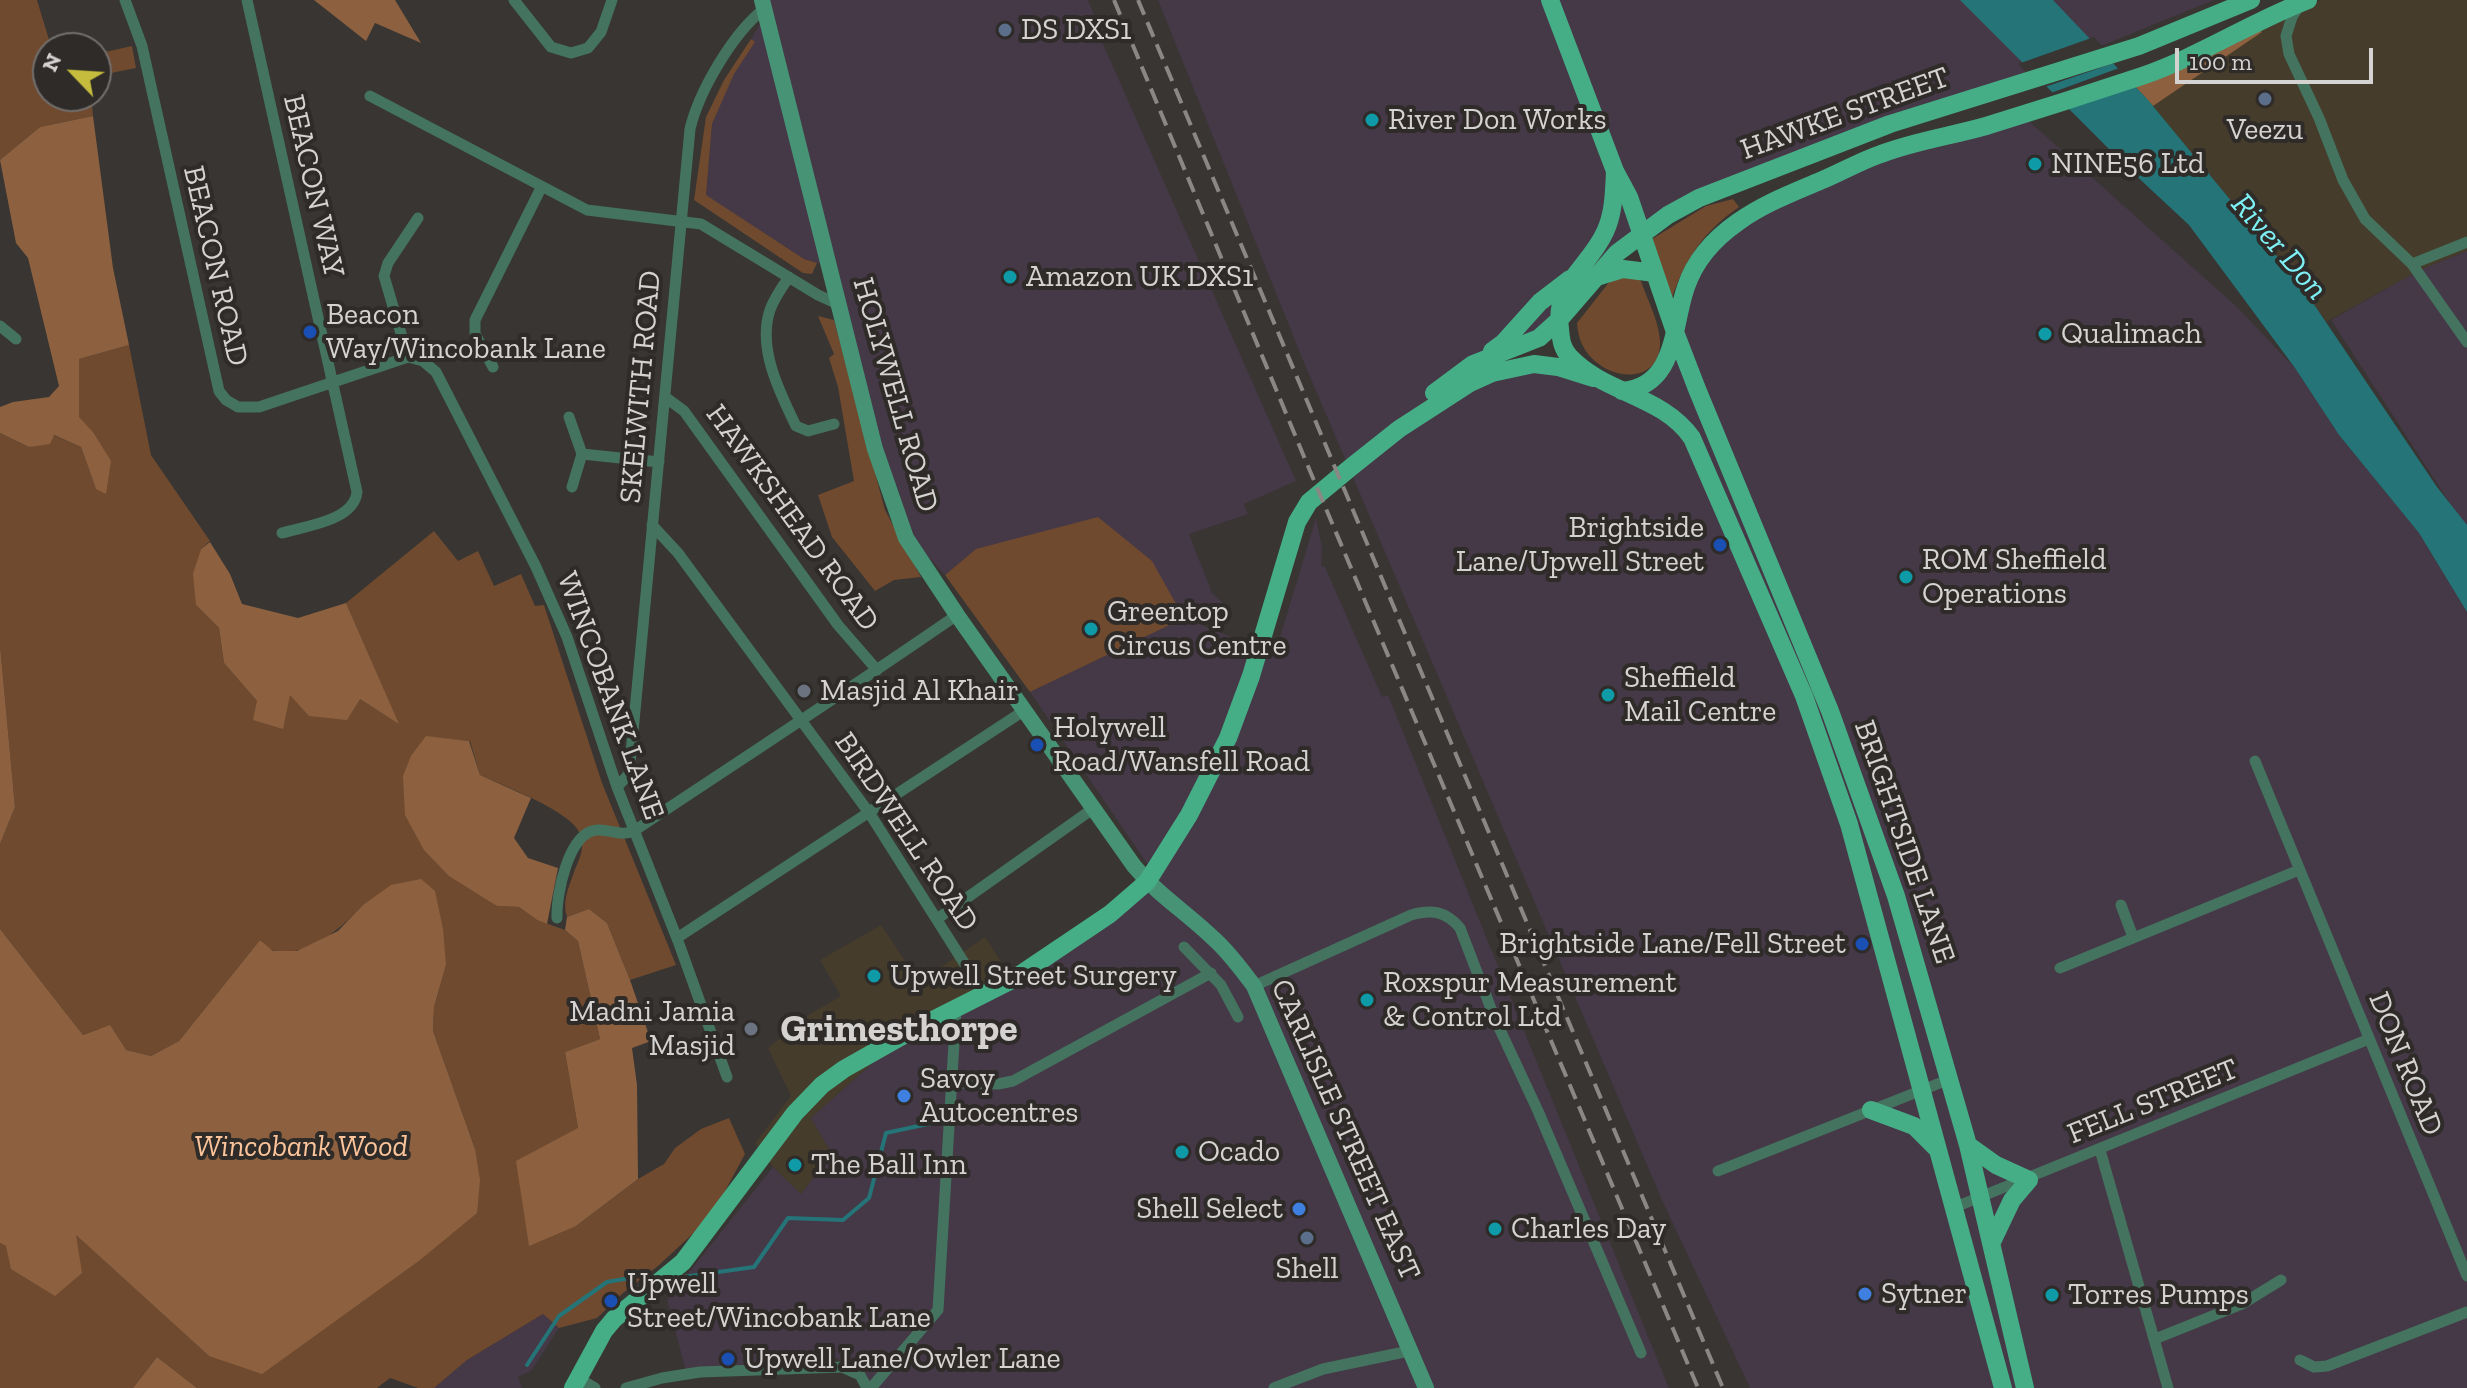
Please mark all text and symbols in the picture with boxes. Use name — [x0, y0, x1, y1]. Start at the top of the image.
place label: DS DXS1 — [1021, 12, 1132, 48]
marker: DS DXS1 — [996, 21, 1014, 39]
north arrow — [32, 32, 112, 112]
scale bar — [2179, 32, 2377, 82]
text: 100 m — [2189, 47, 2252, 76]
text: N — [36, 49, 67, 76]
street label: HAWKE STREET — [1736, 60, 1954, 168]
marker: Veezu — [2256, 90, 2274, 108]
street label: BEACON WAY — [275, 91, 351, 281]
place label: River Don Works — [1388, 102, 1607, 138]
marker: River Don Works — [1363, 111, 1381, 129]
place label: Veezu — [2227, 112, 2303, 148]
place label: NINE56 Ltd — [2051, 146, 2204, 182]
marker: NINE56 Ltd — [2026, 155, 2044, 173]
street label: BEACON ROAD — [175, 163, 255, 369]
water label: River Don — [2222, 186, 2336, 308]
place label: Amazon UK DXS1 — [1026, 259, 1253, 295]
marker: Amazon UK DXS1 — [1001, 268, 1019, 286]
street label: SKELWITH ROAD — [613, 269, 669, 505]
street label: HOLYWELL ROAD — [844, 274, 946, 516]
place label: Beacon Way/Wincobank Lane — [326, 297, 606, 368]
place label: Qualimach — [2061, 316, 2202, 352]
marker: Beacon Way/Wincobank Lane — [301, 323, 319, 341]
marker: Qualimach — [2036, 325, 2054, 343]
street label: HAWKSHEAD ROAD — [698, 398, 886, 638]
place label: Brightside Lane/Upwell Street — [1456, 510, 1704, 580]
marker: Brightside Lane/Upwell Street — [1711, 536, 1729, 554]
place label: ROM Sheffield Operations — [1922, 542, 2106, 612]
street label: WINCOBANK LANE — [548, 567, 672, 825]
marker: ROM Sheffield Operations — [1897, 568, 1915, 586]
place label: Greentop Circus Centre — [1107, 594, 1287, 664]
marker: Greentop Circus Centre — [1082, 620, 1100, 638]
place label: Sheffield Mail Centre — [1624, 660, 1776, 730]
place label: Masjid Al Khair — [820, 673, 1019, 709]
marker: Masjid Al Khair — [795, 682, 813, 700]
marker: Sheffield Mail Centre — [1599, 686, 1617, 704]
place label: Holywell Road/Wansfell Road — [1053, 710, 1310, 780]
street label: BRIGHTSIDE LANE — [1846, 716, 1962, 968]
street label: BIRDWELL ROAD — [826, 726, 986, 938]
marker: Holywell Road/Wansfell Road — [1028, 736, 1046, 754]
place label: Brightside Lane/Fell Street — [1499, 926, 1846, 962]
marker: Brightside Lane/Fell Street — [1853, 935, 1871, 953]
place label: Upwell Street Surgery — [890, 958, 1177, 994]
place label: Roxspur Measurement & Control Ltd — [1383, 965, 1677, 1036]
marker: Upwell Street Surgery — [865, 967, 883, 985]
street label: CARLISLE STREET EAST — [1262, 974, 1428, 1286]
street label: DON ROAD — [2360, 987, 2450, 1141]
marker: Roxspur Measurement & Control Ltd — [1358, 991, 1376, 1009]
place label: Madni Jamia Masjid — [569, 994, 735, 1064]
district label: Grimesthorpe — [780, 1007, 1018, 1053]
marker: Madni Jamia Masjid — [742, 1020, 760, 1038]
street label: FELL STREET — [2062, 1051, 2244, 1153]
place label: Savoy Autocentres — [920, 1061, 1078, 1132]
marker: Savoy Autocentres — [895, 1087, 913, 1105]
park label: Wincobank Wood — [194, 1129, 408, 1165]
place label: Ocado — [1198, 1134, 1280, 1170]
marker: Ocado — [1173, 1143, 1191, 1161]
place label: The Ball Inn — [811, 1147, 967, 1183]
marker: The Ball Inn — [786, 1156, 804, 1174]
place label: Shell Select — [1136, 1191, 1283, 1227]
marker: Shell Select — [1290, 1200, 1308, 1218]
place label: Charles Day — [1511, 1211, 1666, 1247]
marker: Charles Day — [1486, 1220, 1504, 1238]
marker: Shell — [1298, 1229, 1316, 1247]
place label: Shell — [1276, 1251, 1338, 1287]
place label: Upwell Street/Wincobank Lane — [627, 1266, 931, 1336]
place label: Sytner — [1881, 1276, 1967, 1312]
place label: Torres Pumps — [2068, 1277, 2249, 1313]
marker: Sytner — [1856, 1285, 1874, 1303]
marker: Torres Pumps — [2043, 1286, 2061, 1304]
marker: Upwell Street/Wincobank Lane — [602, 1292, 620, 1310]
place label: Upwell Lane/Owler Lane — [744, 1341, 1061, 1377]
marker: Upwell Lane/Owler Lane — [719, 1350, 737, 1368]

